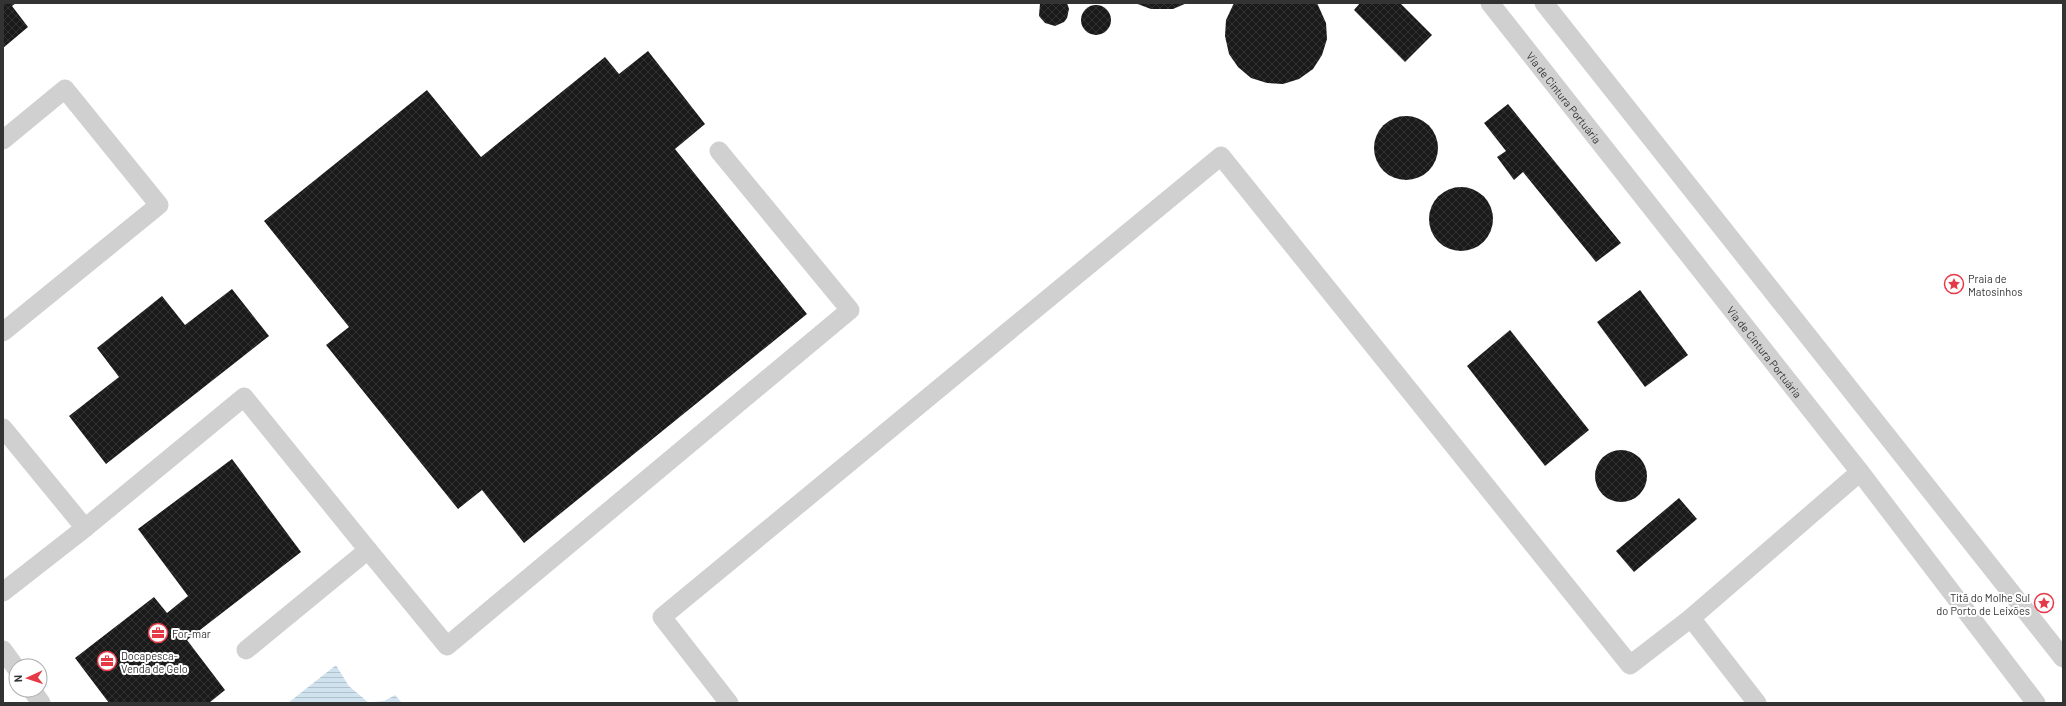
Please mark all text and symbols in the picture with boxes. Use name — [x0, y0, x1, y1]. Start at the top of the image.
street label: Via de Cintura Portuária — [1524, 49, 1604, 146]
place label: Praia de Matosinhos — [1968, 272, 2022, 298]
place icon: Praia de Matosinhos — [1943, 273, 1965, 295]
street label: Via de Cintura Portuária — [1725, 303, 1805, 400]
place label: Titã do Molhe Sul do Porto de Leixões — [1936, 591, 2030, 617]
place icon: Titã do Molhe Sul do Porto de Leixões — [2033, 592, 2055, 614]
office icon: For-mar — [147, 622, 169, 644]
place label: For-mar — [172, 627, 211, 640]
place label: Docapesca- Venda de Gelo — [121, 649, 188, 675]
office icon: Docapesca- Venda de Gelo — [96, 650, 118, 672]
north arrow — [8, 658, 48, 698]
text: N — [11, 675, 24, 683]

